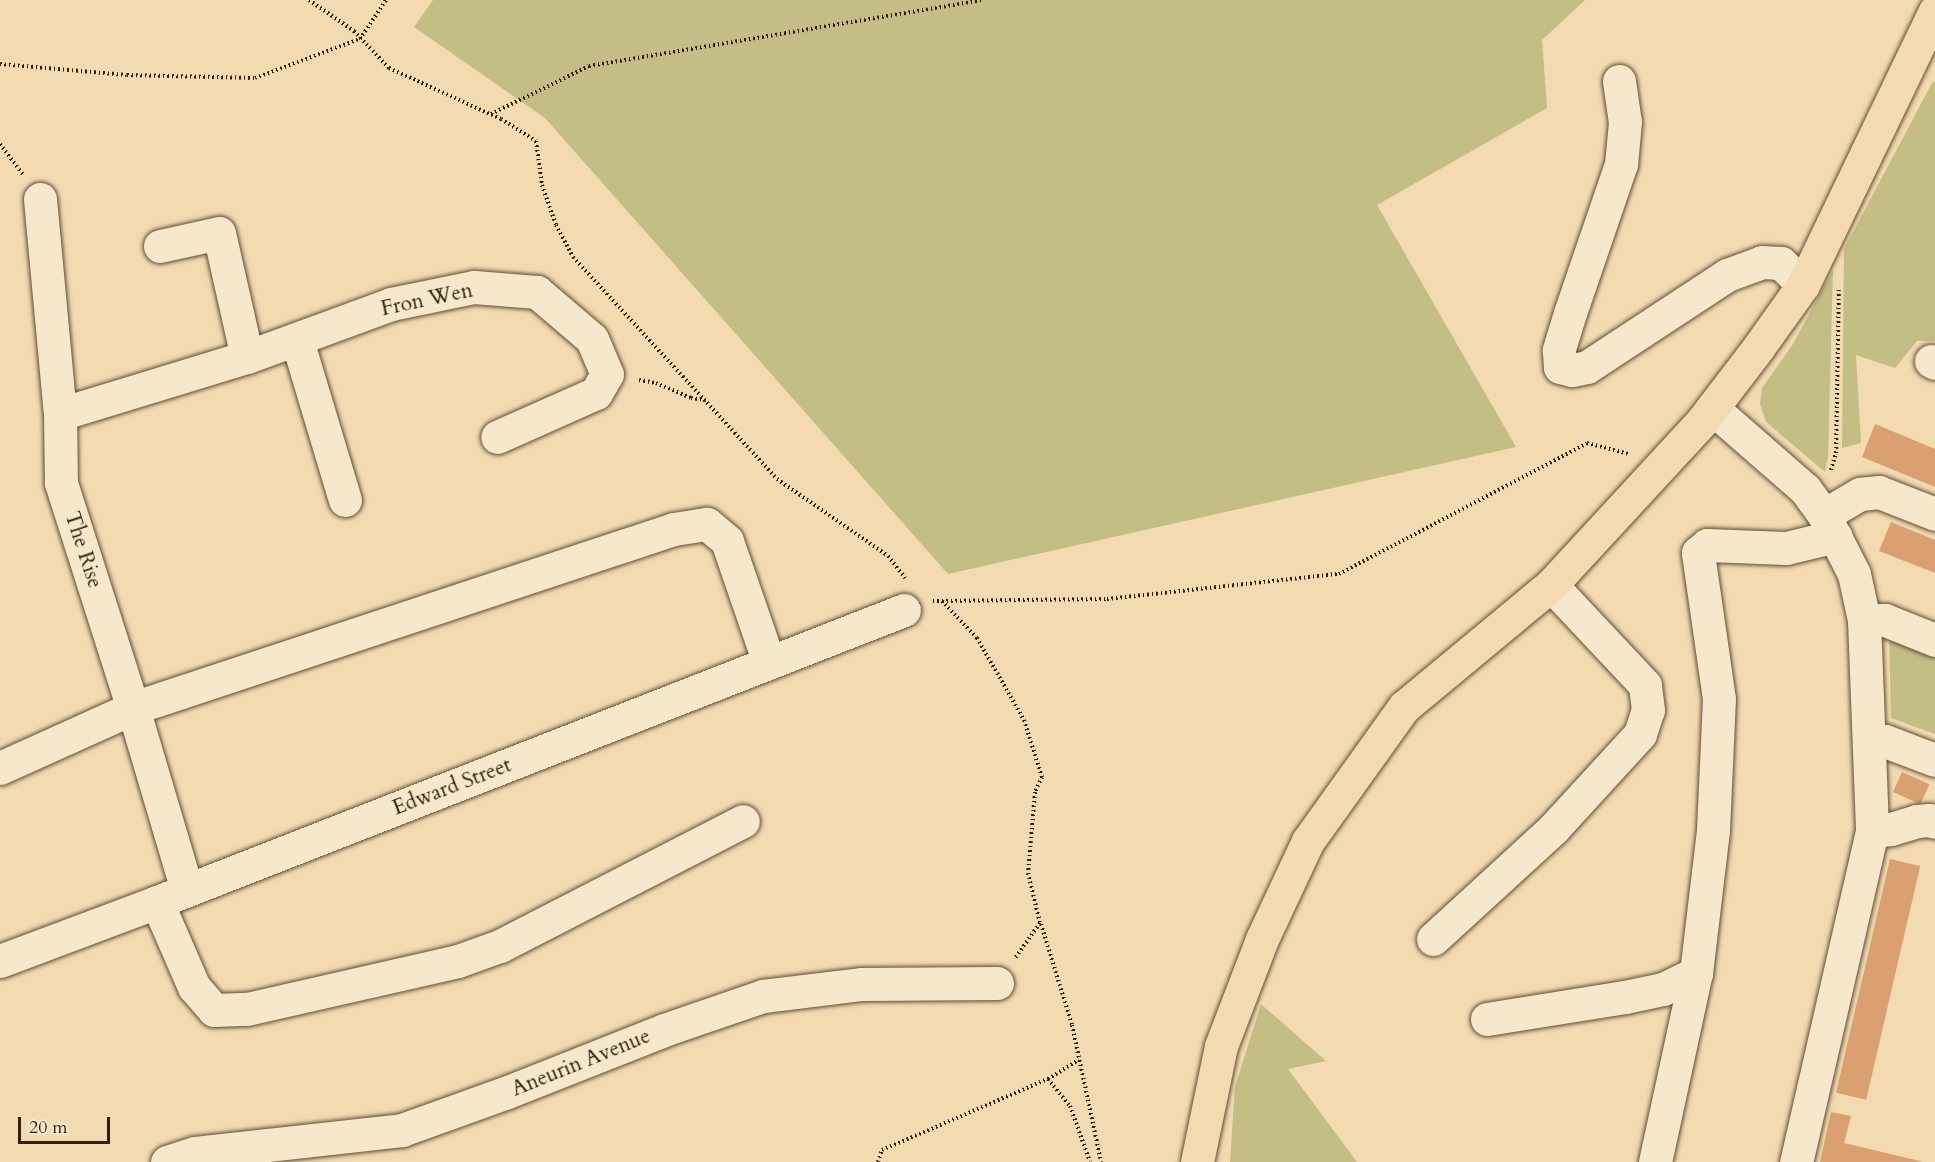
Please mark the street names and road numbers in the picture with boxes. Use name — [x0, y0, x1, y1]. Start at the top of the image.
street label: Fron Wen — [379, 278, 475, 322]
street label: The Rise — [59, 508, 107, 592]
street label: Edward Street — [389, 753, 515, 821]
street label: Aneurin Avenue — [508, 1024, 654, 1102]

